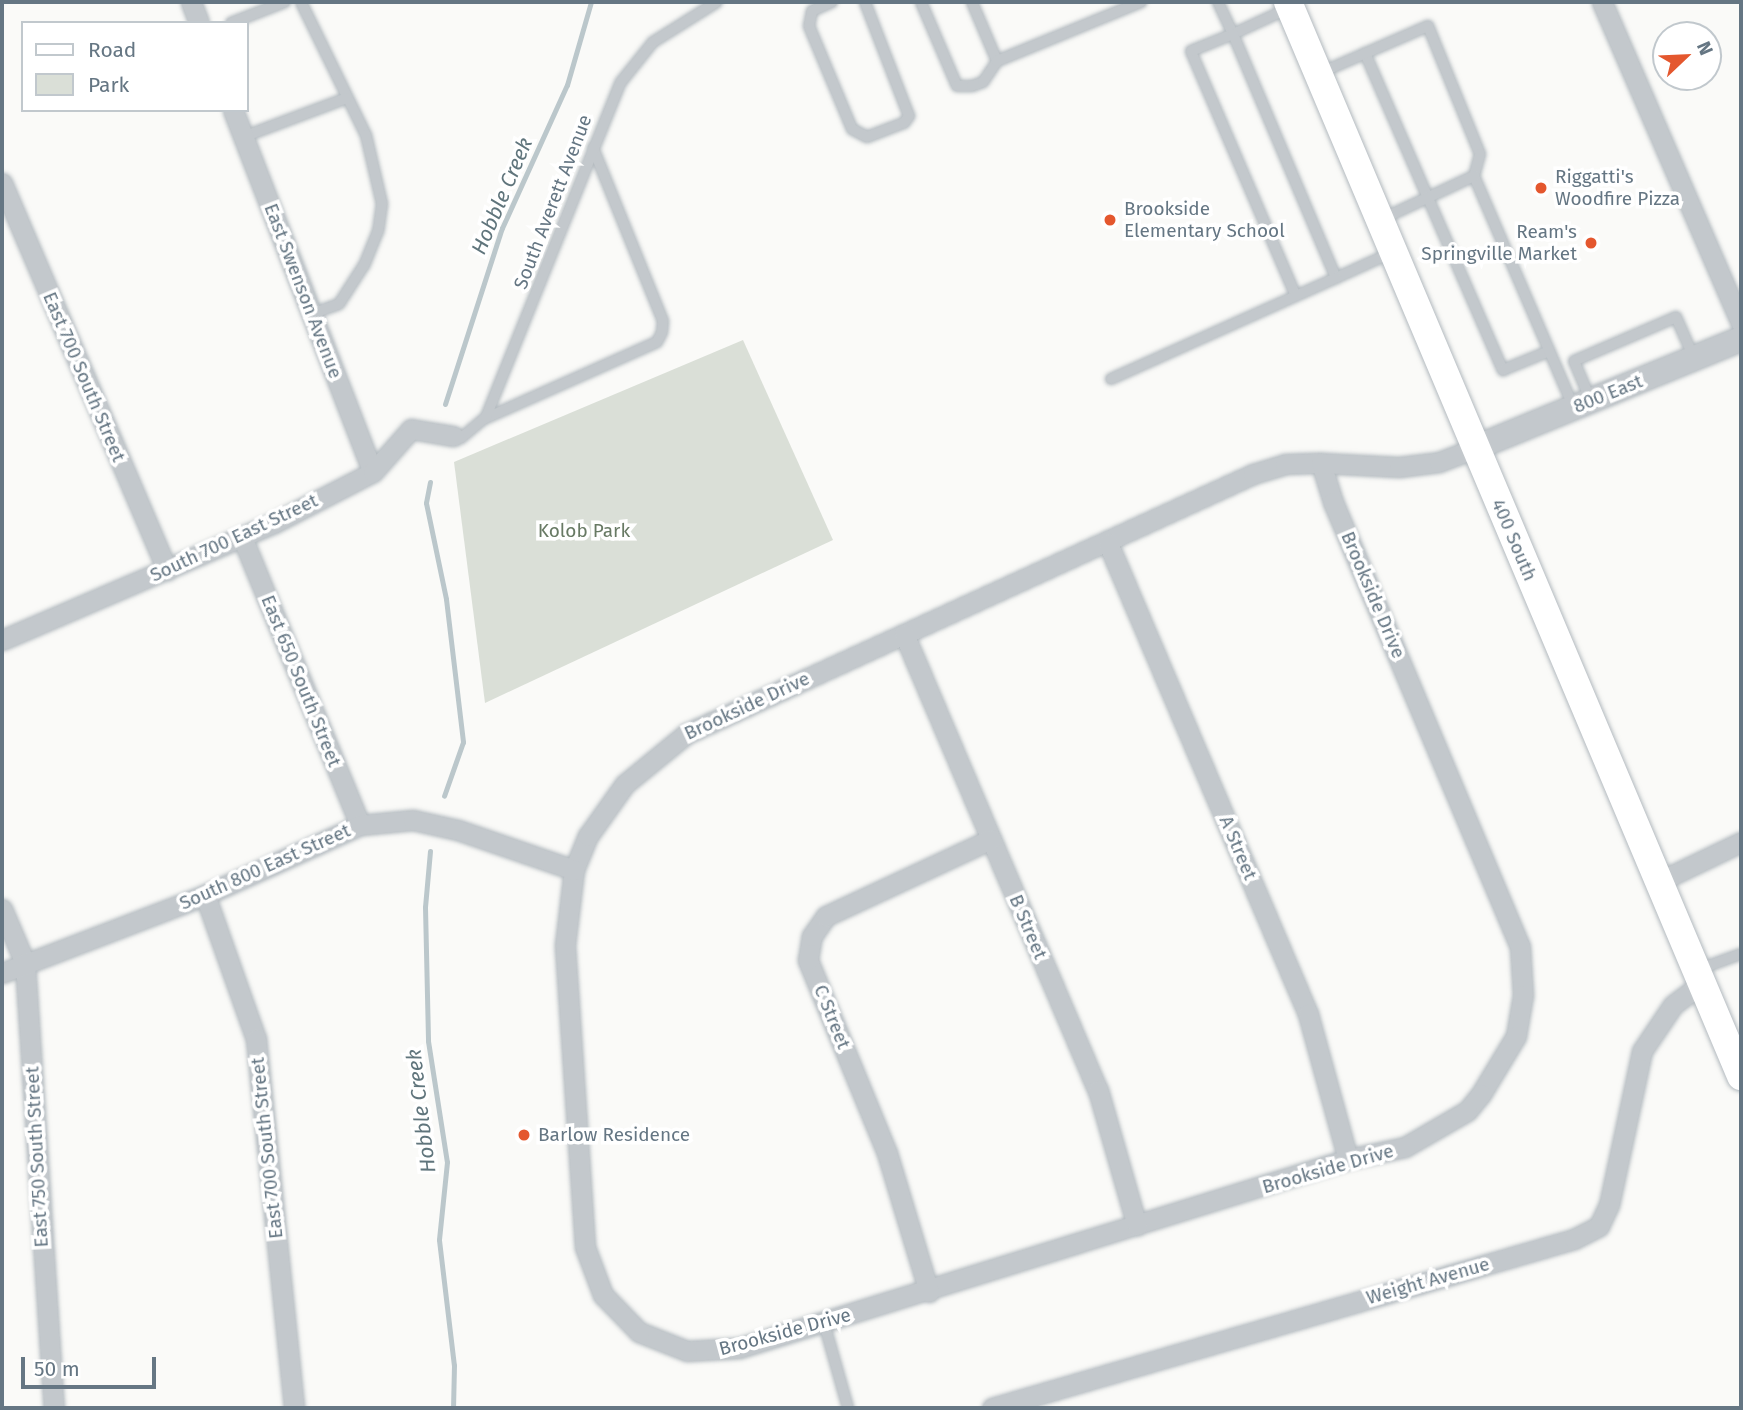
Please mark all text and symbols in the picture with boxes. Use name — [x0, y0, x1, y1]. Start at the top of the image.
legend — [21, 21, 248, 112]
north arrow — [1652, 21, 1722, 91]
text: Road — [88, 37, 136, 63]
text: N — [1692, 38, 1718, 59]
text: Park — [88, 72, 129, 98]
street label: South Averett Avenue — [509, 112, 597, 292]
water label: Hobble Creek — [466, 134, 538, 258]
place label: Riggatti's Woodfire Pizza — [1555, 166, 1680, 210]
marker: Riggatti's Woodfire Pizza — [1533, 180, 1549, 196]
place label: Brookside Elementary School — [1124, 198, 1285, 242]
street label: East Swenson Avenue — [259, 200, 347, 382]
marker: Brookside Elementary School — [1102, 212, 1118, 228]
place label: Ream's Springville Market — [1421, 221, 1577, 265]
marker: Ream's Springville Market — [1583, 235, 1599, 251]
street label: East 700 South Street — [38, 289, 130, 465]
street label: 800 East — [1570, 370, 1646, 418]
street label: South 700 East Street — [147, 489, 321, 587]
street label: 400 South — [1487, 496, 1541, 584]
park label: Kolob Park — [538, 520, 630, 542]
street label: Brookside Drive — [1336, 528, 1410, 662]
street label: East 650 South Street — [256, 592, 346, 770]
street label: Brookside Drive — [681, 667, 813, 745]
street label: A Street — [1214, 812, 1262, 884]
street label: South 800 East Street — [176, 819, 354, 915]
street label: B Street — [1004, 891, 1052, 963]
street label: C Street — [809, 982, 855, 1052]
water label: Hobble Creek — [401, 1048, 441, 1174]
street label: East 700 South Street — [246, 1056, 288, 1240]
street label: East 750 South Street — [21, 1066, 53, 1248]
place label: Barlow Residence — [538, 1124, 690, 1146]
marker: Barlow Residence — [516, 1127, 532, 1143]
street label: Brookside Drive — [1260, 1139, 1396, 1199]
street label: Weight Avenue — [1364, 1253, 1492, 1309]
street label: Brookside Drive — [717, 1303, 853, 1361]
scale bar — [24, 1344, 159, 1388]
text: 50 m — [34, 1356, 80, 1382]

